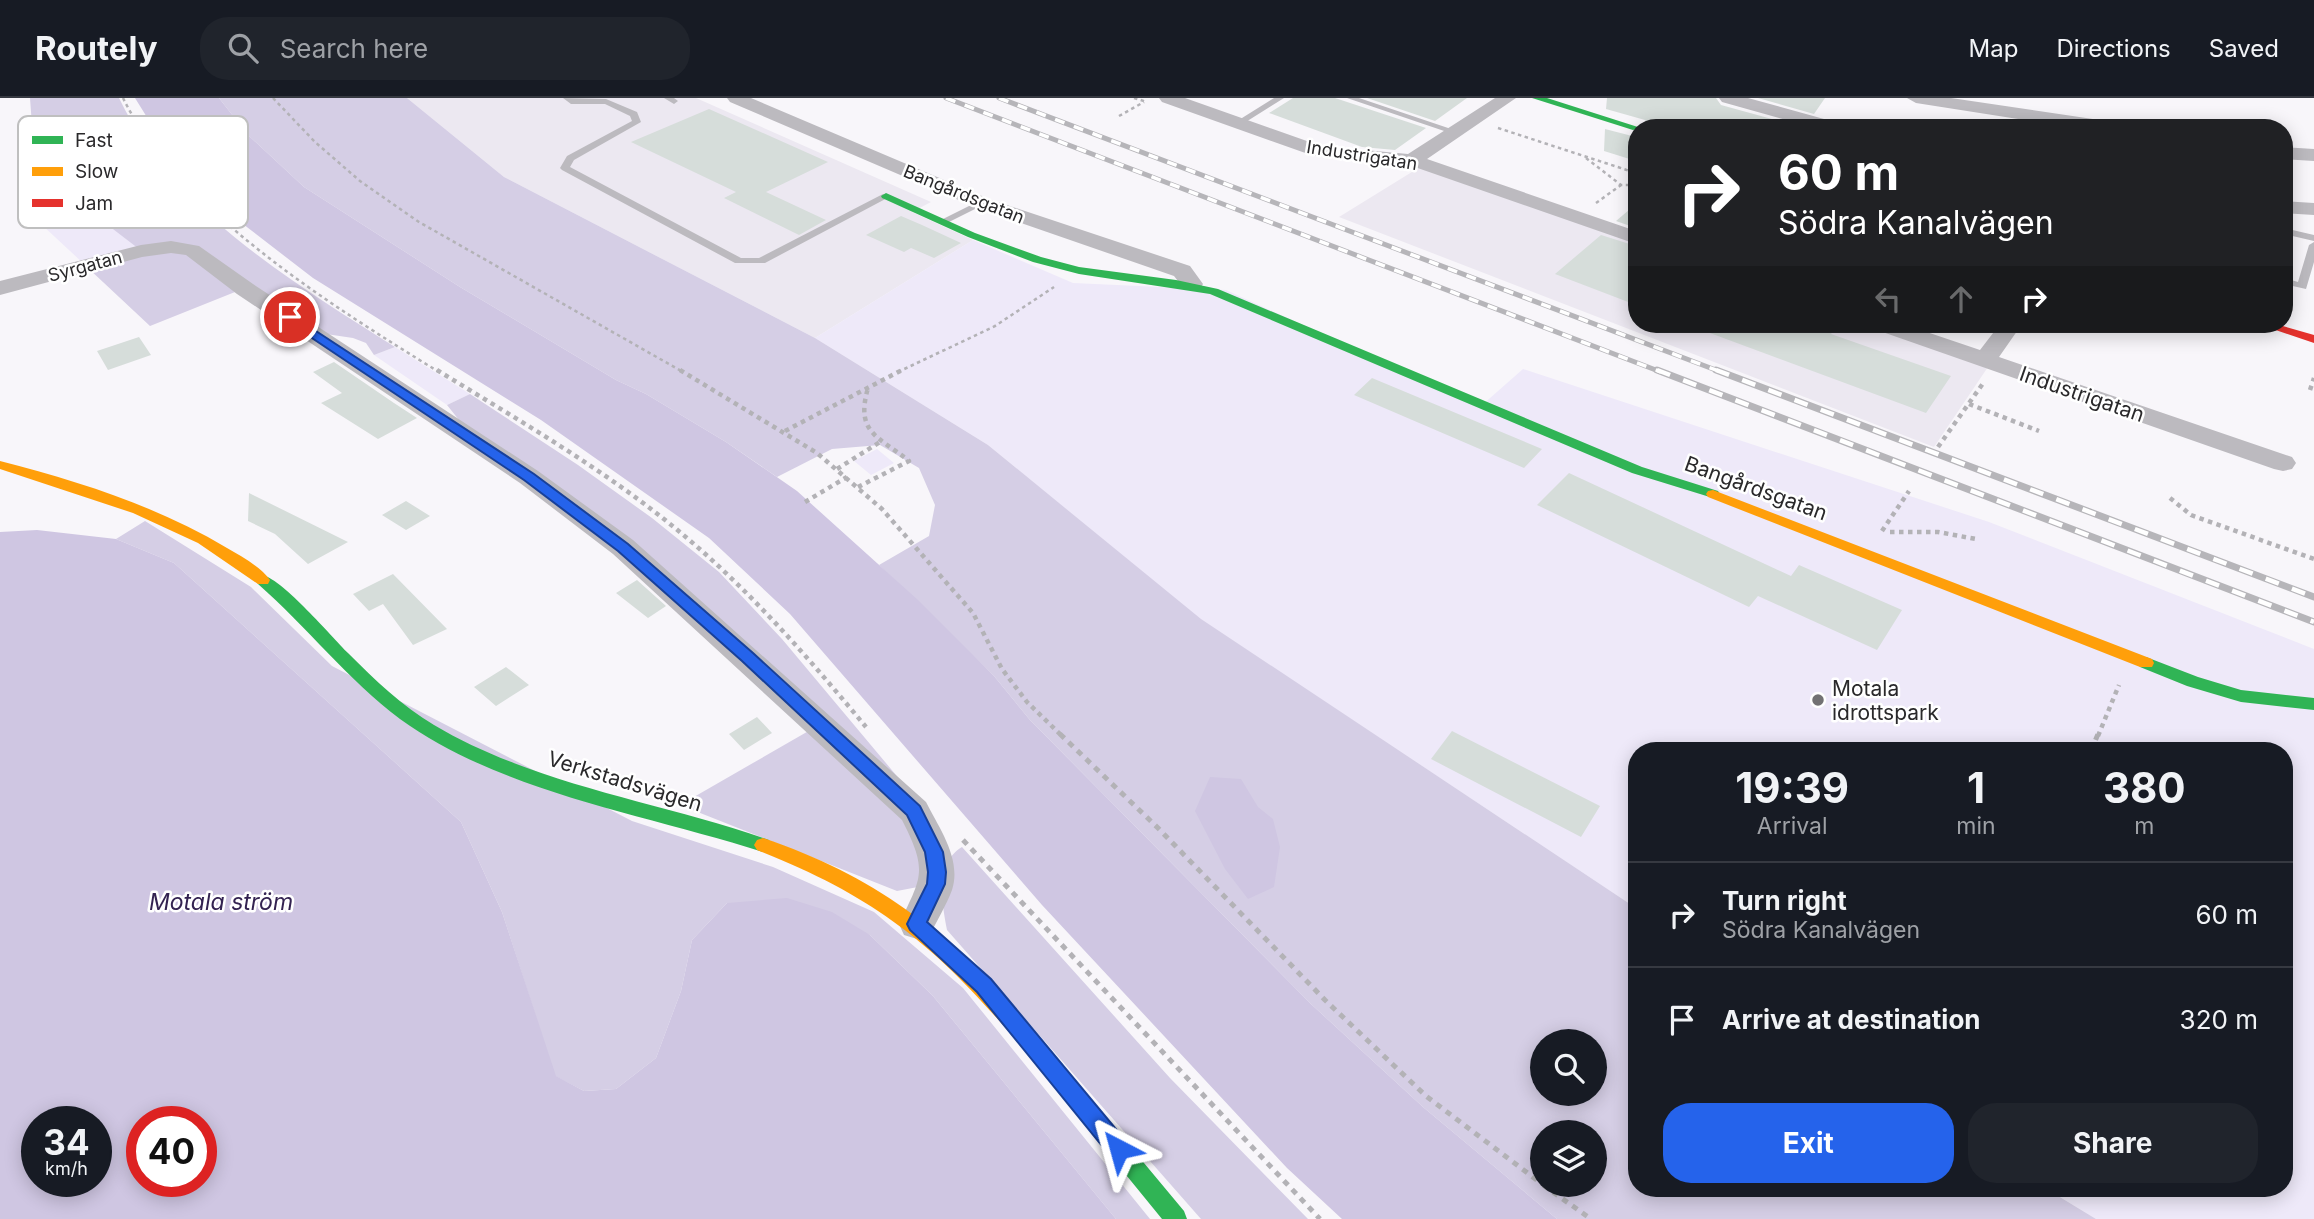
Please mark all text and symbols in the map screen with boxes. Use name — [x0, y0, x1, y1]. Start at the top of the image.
search box — [200, 17, 690, 80]
text: Routely — [35, 28, 158, 68]
icon: search — [224, 29, 262, 67]
text: Search here — [280, 33, 428, 64]
text: Map — [1969, 34, 2018, 63]
text: Directions — [2056, 34, 2171, 63]
text: Saved — [2209, 34, 2279, 63]
legend — [18, 116, 248, 228]
text: Fast — [75, 129, 113, 152]
street label: Industrigatan — [1305, 136, 1419, 174]
text: 60 m — [1778, 143, 1899, 202]
icon: right — [1663, 147, 1754, 238]
text: Slow — [75, 160, 118, 183]
street label: Bangårdsgatan — [900, 160, 1028, 228]
text: Jam — [75, 192, 113, 215]
text: Södra Kanalvägen — [1778, 203, 2054, 242]
street label: Syrgatan — [46, 246, 124, 286]
icon: left — [1869, 280, 1907, 318]
icon: ahead — [1942, 280, 1980, 318]
icon: right — [2015, 280, 2053, 318]
pin — [260, 287, 320, 347]
icon: arrive — [271, 298, 309, 336]
street label: Industrigatan — [2016, 361, 2148, 427]
street label: Bangårdsgatan — [1681, 451, 1831, 525]
place label: Motala idrottspark — [1832, 676, 1939, 725]
marker: Motala idrottspark — [1810, 692, 1826, 708]
street label: Verkstadsvägen — [545, 746, 705, 816]
text: 19:39 — [1735, 762, 1849, 813]
text: 1 — [1967, 762, 1985, 813]
text: 380 — [2103, 762, 2186, 813]
text: Arrival — [1757, 812, 1828, 840]
text: min — [1956, 812, 1996, 840]
text: m — [2134, 812, 2154, 840]
text: Turn right — [1722, 885, 1847, 916]
water label: Motala ström — [149, 888, 293, 916]
icon: right — [1663, 896, 1701, 934]
text: 60 m — [2195, 899, 2258, 930]
text: Södra Kanalvägen — [1722, 916, 1920, 944]
icon: arrive — [1663, 1001, 1701, 1039]
text: Arrive at destination — [1722, 1004, 1981, 1035]
text: 320 m — [2180, 1004, 2258, 1035]
map controls — [1530, 1029, 1607, 1197]
button: search — [1530, 1029, 1607, 1106]
button: Exit — [1663, 1103, 1954, 1183]
button: Share — [1968, 1103, 2258, 1183]
speed limit sign: 40 — [126, 1106, 217, 1197]
position arrow — [1082, 1112, 1156, 1186]
button: layers — [1530, 1120, 1607, 1197]
text: 34 — [43, 1121, 90, 1163]
text: km/h — [45, 1158, 88, 1179]

